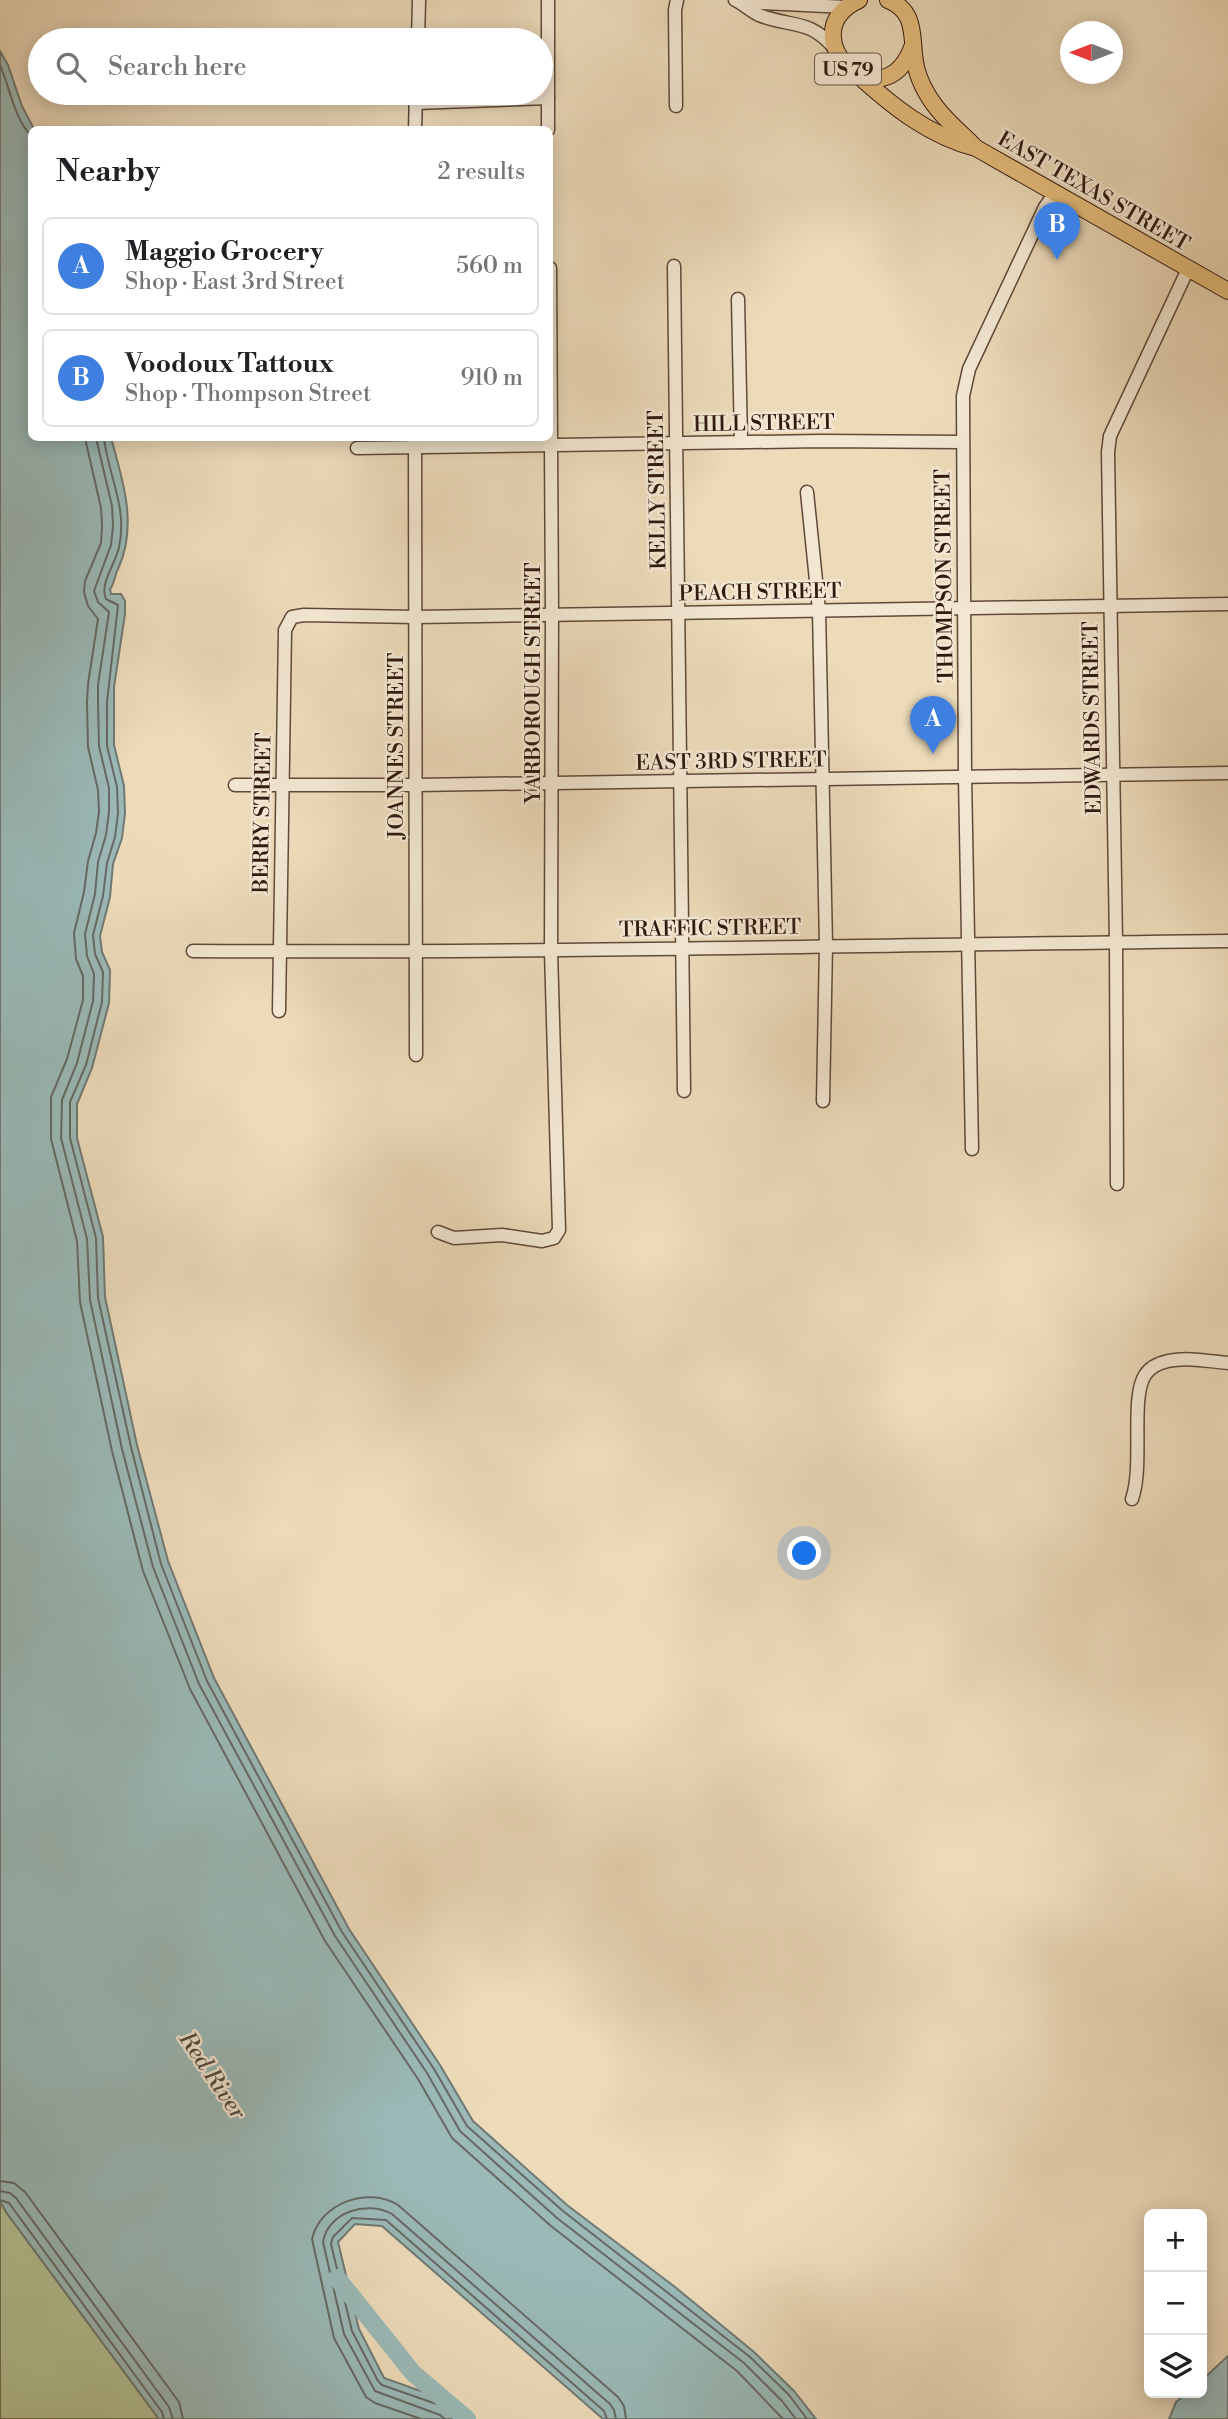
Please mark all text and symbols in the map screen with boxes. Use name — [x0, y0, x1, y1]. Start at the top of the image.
north arrow — [1060, 21, 1123, 84]
search box — [28, 28, 553, 105]
icon: search — [52, 48, 90, 86]
text: Search here — [108, 51, 247, 83]
road number: US 79 — [815, 54, 881, 85]
street label: EAST TEXAS STREET — [993, 126, 1194, 258]
text: Nearby — [56, 153, 160, 191]
text: 2 results — [438, 158, 525, 186]
pin: B — [1034, 202, 1080, 260]
text: Maggio Grocery — [125, 236, 324, 268]
text: A — [73, 252, 89, 280]
text: 560 m — [456, 252, 523, 280]
text: Shop · East 3rd Street — [125, 268, 345, 296]
text: Voodoux Tattoux — [125, 348, 334, 380]
text: B — [72, 364, 90, 392]
text: 910 m — [460, 364, 523, 392]
text: Shop · Thompson Street — [125, 380, 371, 408]
street label: KELLY STREET — [644, 410, 672, 570]
street label: HILL STREET — [693, 410, 835, 438]
street label: THOMPSON STREET — [930, 469, 960, 683]
street label: YARBOROUGH STREET — [521, 562, 547, 804]
street label: PEACH STREET — [678, 579, 842, 607]
street label: EDWARDS STREET — [1078, 621, 1108, 815]
street label: JOANNES STREET — [384, 653, 410, 840]
pin: A — [910, 696, 956, 754]
street label: BERRY STREET — [249, 732, 277, 895]
street label: EAST 3RD STREET — [635, 747, 827, 777]
street label: TRAFFIC STREET — [619, 914, 802, 944]
your location — [787, 1536, 821, 1570]
water label: Red River — [172, 2026, 252, 2126]
map controls — [1144, 2209, 1207, 2398]
button: + — [1144, 2209, 1207, 2272]
button: − — [1144, 2272, 1207, 2335]
button: layers — [1144, 2335, 1207, 2398]

